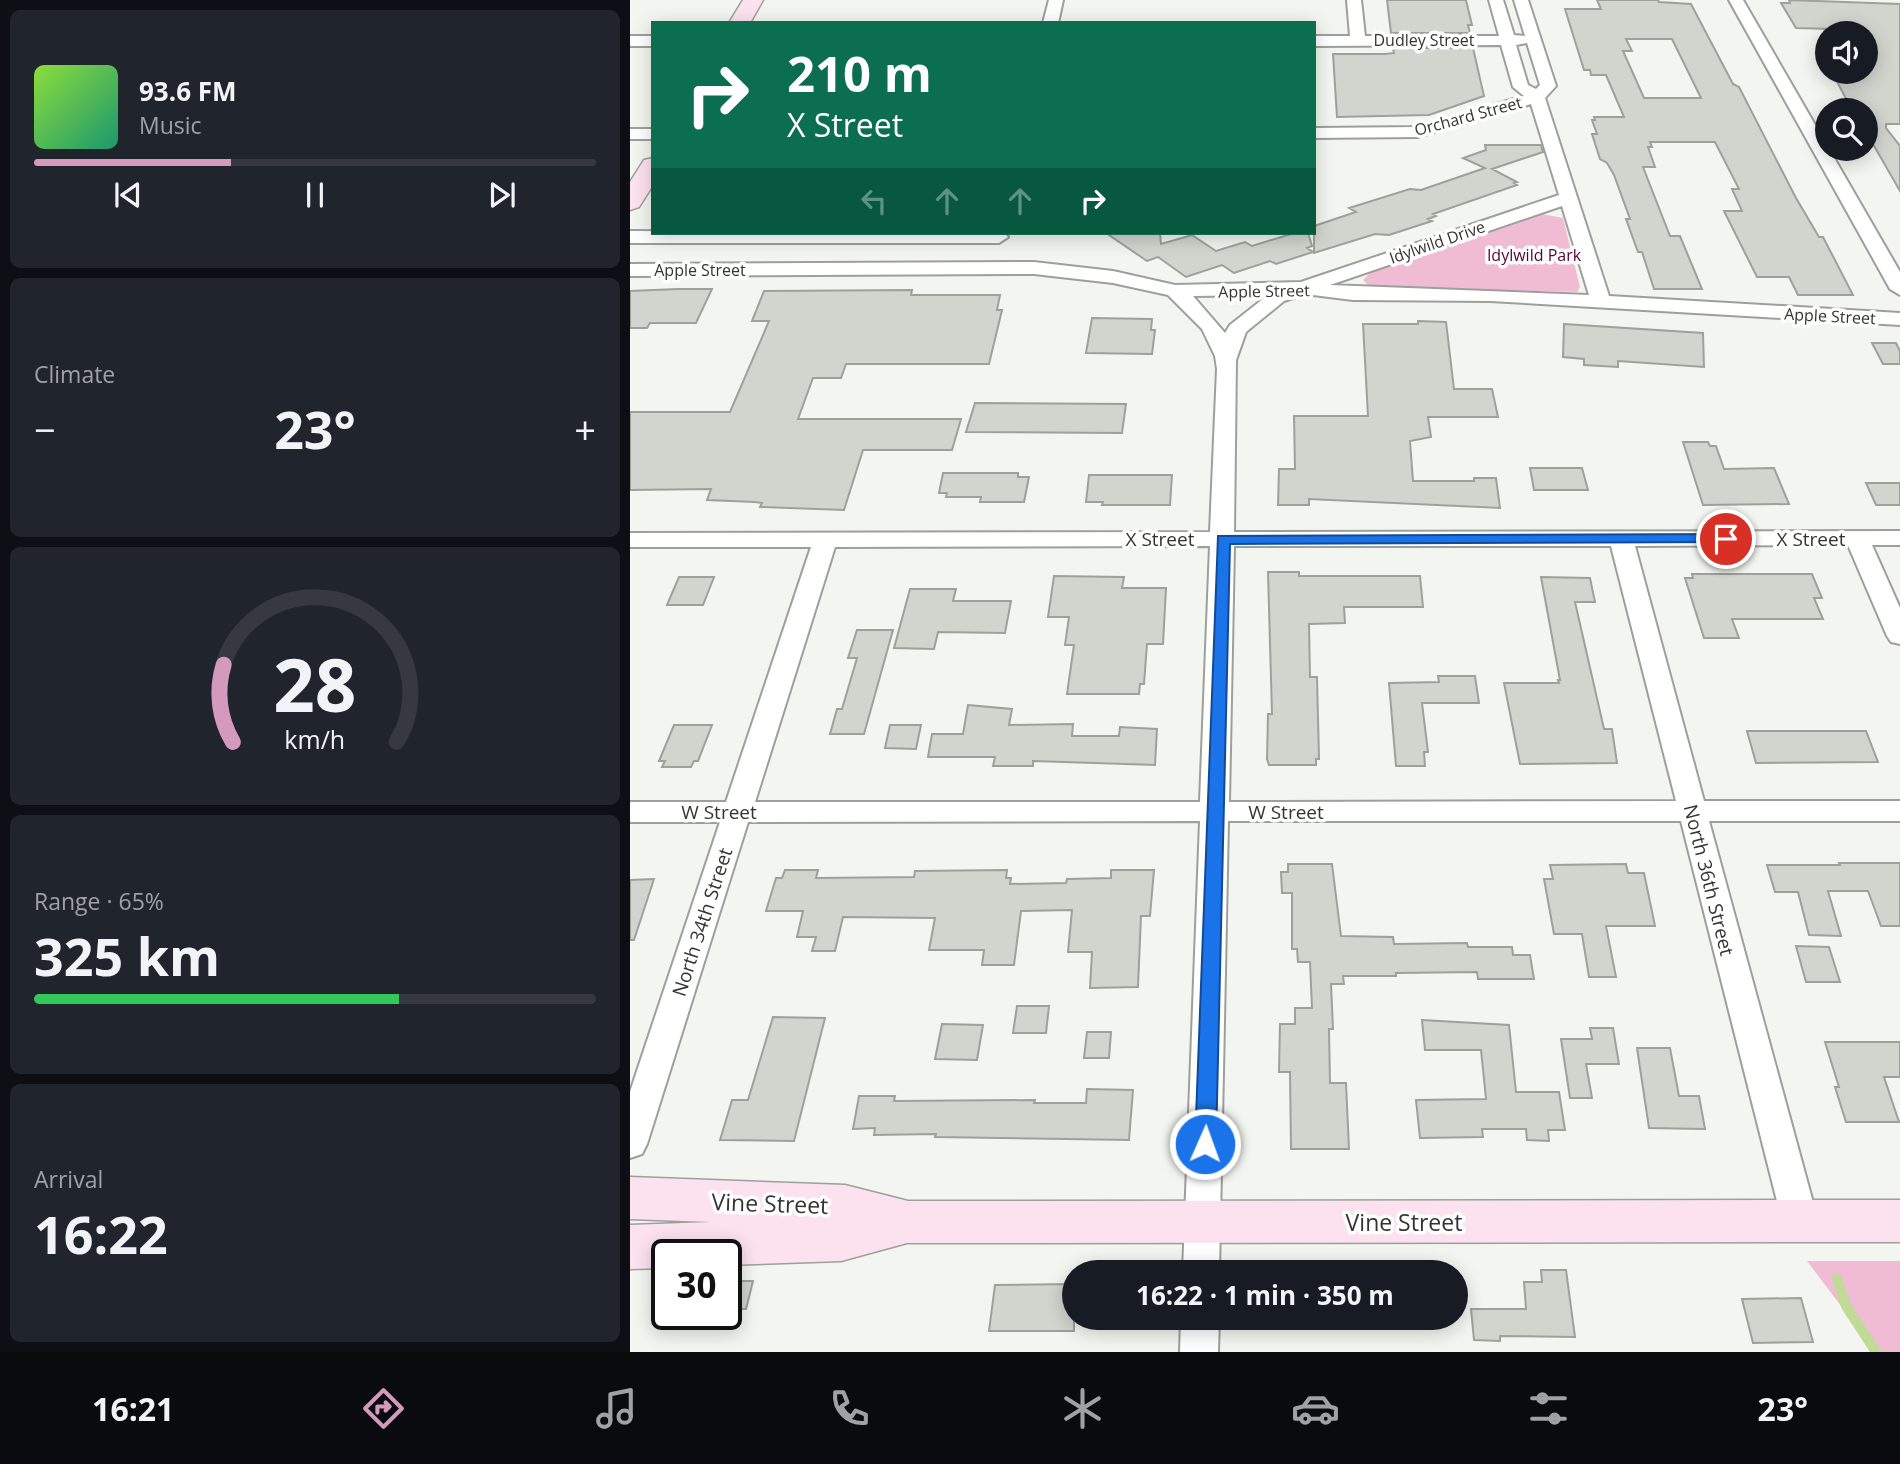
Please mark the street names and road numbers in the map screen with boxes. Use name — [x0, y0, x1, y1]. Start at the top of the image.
street label: Dudley Street — [1373, 29, 1475, 51]
street label: Orchard Street — [1412, 91, 1525, 141]
street label: Idylwild Drive — [1386, 215, 1488, 269]
street label: Apple Street — [654, 259, 746, 281]
street label: Apple Street — [1218, 279, 1310, 303]
street label: Apple Street — [1784, 303, 1877, 329]
street label: X Street — [1126, 526, 1195, 552]
street label: X Street — [1777, 526, 1846, 552]
street label: W Street — [681, 799, 757, 825]
street label: W Street — [1248, 799, 1324, 825]
street label: North 36th Street — [1678, 802, 1740, 959]
street label: North 34th Street — [666, 844, 738, 1000]
street label: Vine Street — [711, 1185, 829, 1221]
street label: Vine Street — [1346, 1206, 1462, 1238]

